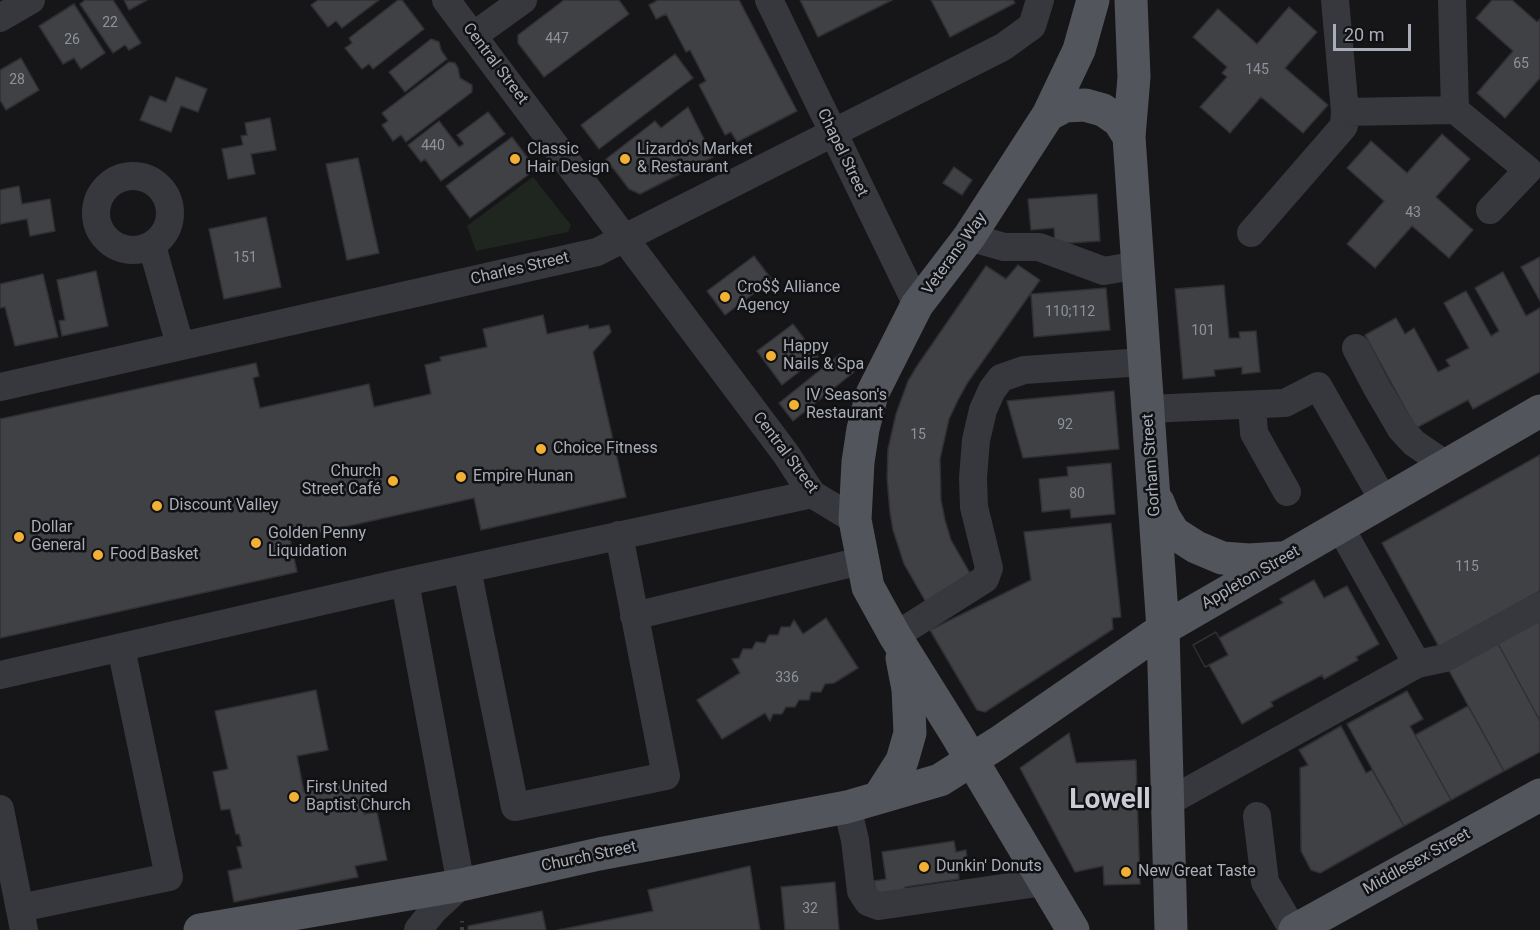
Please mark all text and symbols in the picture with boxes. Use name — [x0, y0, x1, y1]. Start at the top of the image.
scale bar — [1336, 12, 1414, 50]
house number: 22 — [102, 15, 118, 31]
street label: Central Street — [458, 20, 532, 108]
text: 20 m — [1344, 24, 1384, 45]
house number: 447 — [545, 31, 569, 47]
house number: 26 — [64, 32, 80, 48]
house number: 65 — [1513, 56, 1529, 72]
house number: 145 — [1245, 62, 1269, 78]
house number: 28 — [9, 72, 25, 88]
street label: Chapel Street — [812, 106, 872, 200]
house number: 440 — [421, 138, 445, 154]
place label: Classic Hair Design — [527, 140, 609, 178]
place label: Lizardo's Market & Restaurant — [637, 140, 753, 178]
marker: Classic Hair Design — [508, 152, 522, 166]
marker: Lizardo's Market & Restaurant — [618, 152, 632, 166]
house number: 43 — [1405, 205, 1421, 221]
street label: Veterans Way — [919, 209, 991, 299]
street label: Charles Street — [469, 248, 571, 290]
house number: 151 — [233, 250, 257, 266]
place label: Cro$$ Alliance Agency — [737, 278, 840, 316]
marker: Cro$$ Alliance Agency — [718, 290, 732, 304]
house number: 110;112 — [1045, 304, 1095, 320]
house number: 101 — [1191, 323, 1215, 339]
place label: Happy Nails & Spa — [783, 337, 864, 375]
marker: Happy Nails & Spa — [764, 349, 778, 363]
place label: IV Season's Restaurant — [806, 386, 887, 424]
marker: IV Season's Restaurant — [787, 398, 801, 412]
street label: Central Street — [748, 409, 822, 497]
street label: Gorham Street — [1139, 413, 1165, 517]
house number: 92 — [1057, 417, 1073, 433]
house number: 15 — [910, 427, 926, 443]
place label: Choice Fitness — [553, 439, 658, 459]
marker: Choice Fitness — [534, 442, 548, 456]
place label: Church Street Café — [302, 462, 381, 500]
place label: Empire Hunan — [473, 467, 573, 487]
marker: Empire Hunan — [454, 470, 468, 484]
marker: Church Street Café — [386, 474, 400, 488]
house number: 80 — [1069, 486, 1085, 502]
place label: Discount Valley — [169, 496, 278, 516]
marker: Discount Valley — [150, 499, 164, 513]
place label: Dollar General — [31, 518, 85, 556]
place label: Golden Penny Liquidation — [268, 524, 366, 562]
marker: Dollar General — [12, 530, 26, 544]
marker: Golden Penny Liquidation — [249, 536, 263, 550]
street label: Appleton Street — [1199, 542, 1303, 614]
place label: Food Basket — [110, 545, 199, 565]
marker: Food Basket — [91, 548, 105, 562]
house number: 115 — [1455, 559, 1479, 575]
house number: 336 — [775, 670, 799, 686]
place label: First United Baptist Church — [306, 778, 411, 816]
district label: Lowell — [1069, 784, 1151, 818]
marker: First United Baptist Church — [287, 790, 301, 804]
street label: Middlesex Street — [1360, 825, 1474, 899]
street label: Church Street — [540, 838, 638, 876]
place label: Dunkin' Donuts — [936, 857, 1042, 877]
marker: Dunkin' Donuts — [917, 860, 931, 874]
place label: New Great Taste — [1138, 862, 1256, 882]
marker: New Great Taste — [1119, 865, 1133, 879]
house number: 32 — [802, 901, 818, 917]

